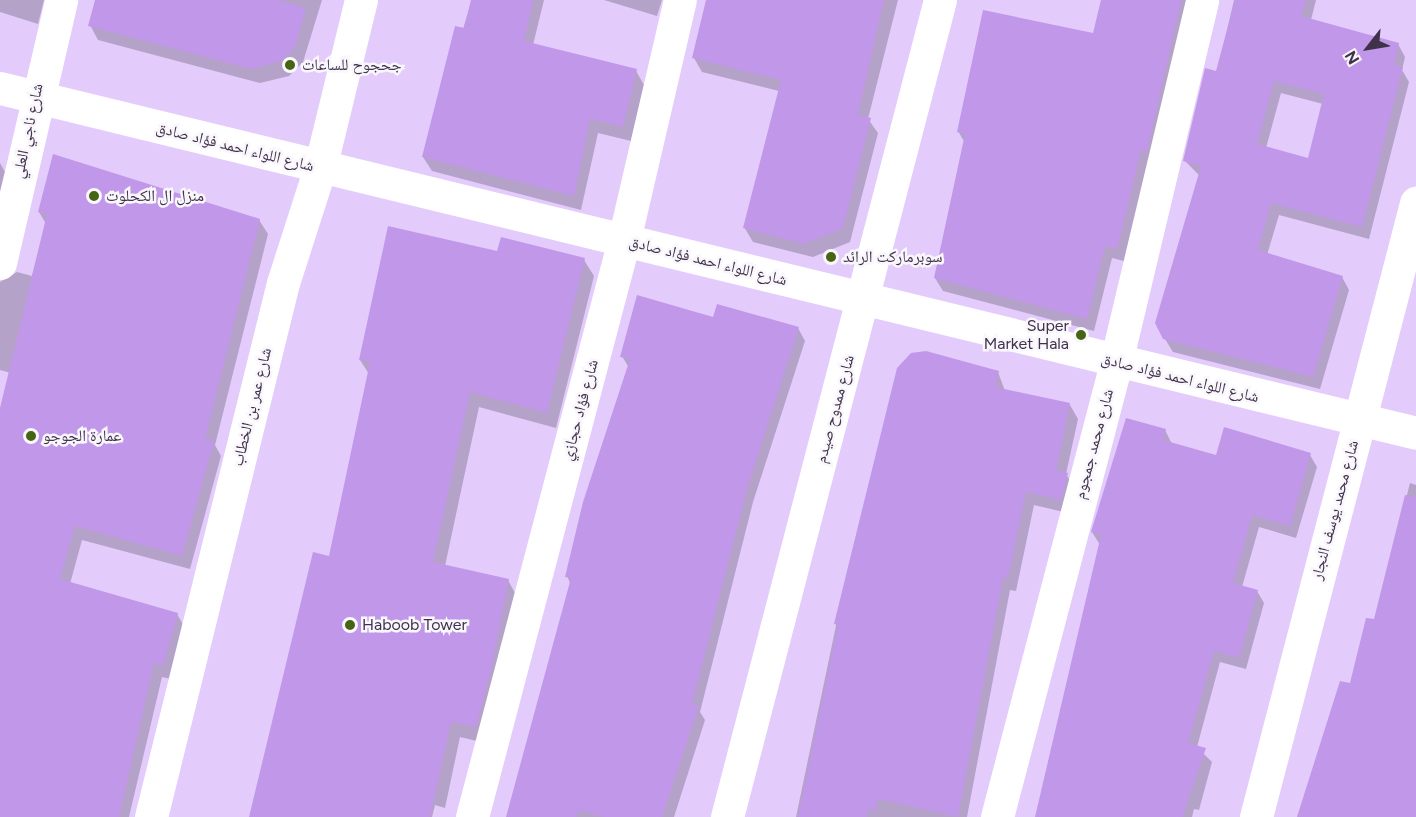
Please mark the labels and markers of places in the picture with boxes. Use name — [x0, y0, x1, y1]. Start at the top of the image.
place label: جحجوح للساعات — [302, 55, 402, 75]
marker: جحجوح للساعات — [283, 58, 297, 72]
place label: منزل ال الكحلوت — [106, 186, 204, 206]
marker: منزل ال الكحلوت — [87, 189, 101, 203]
place label: سوبرماركت الرائد — [843, 247, 943, 267]
marker: سوبرماركت الرائد — [824, 250, 838, 264]
place label: Super Market Hala — [984, 316, 1069, 354]
marker: Super Market Hala — [1074, 328, 1088, 342]
place label: عمارة الجوجو — [43, 426, 121, 446]
marker: عمارة الجوجو — [24, 429, 38, 443]
place label: Haboob Tower — [362, 615, 467, 635]
marker: Haboob Tower — [343, 618, 357, 632]

